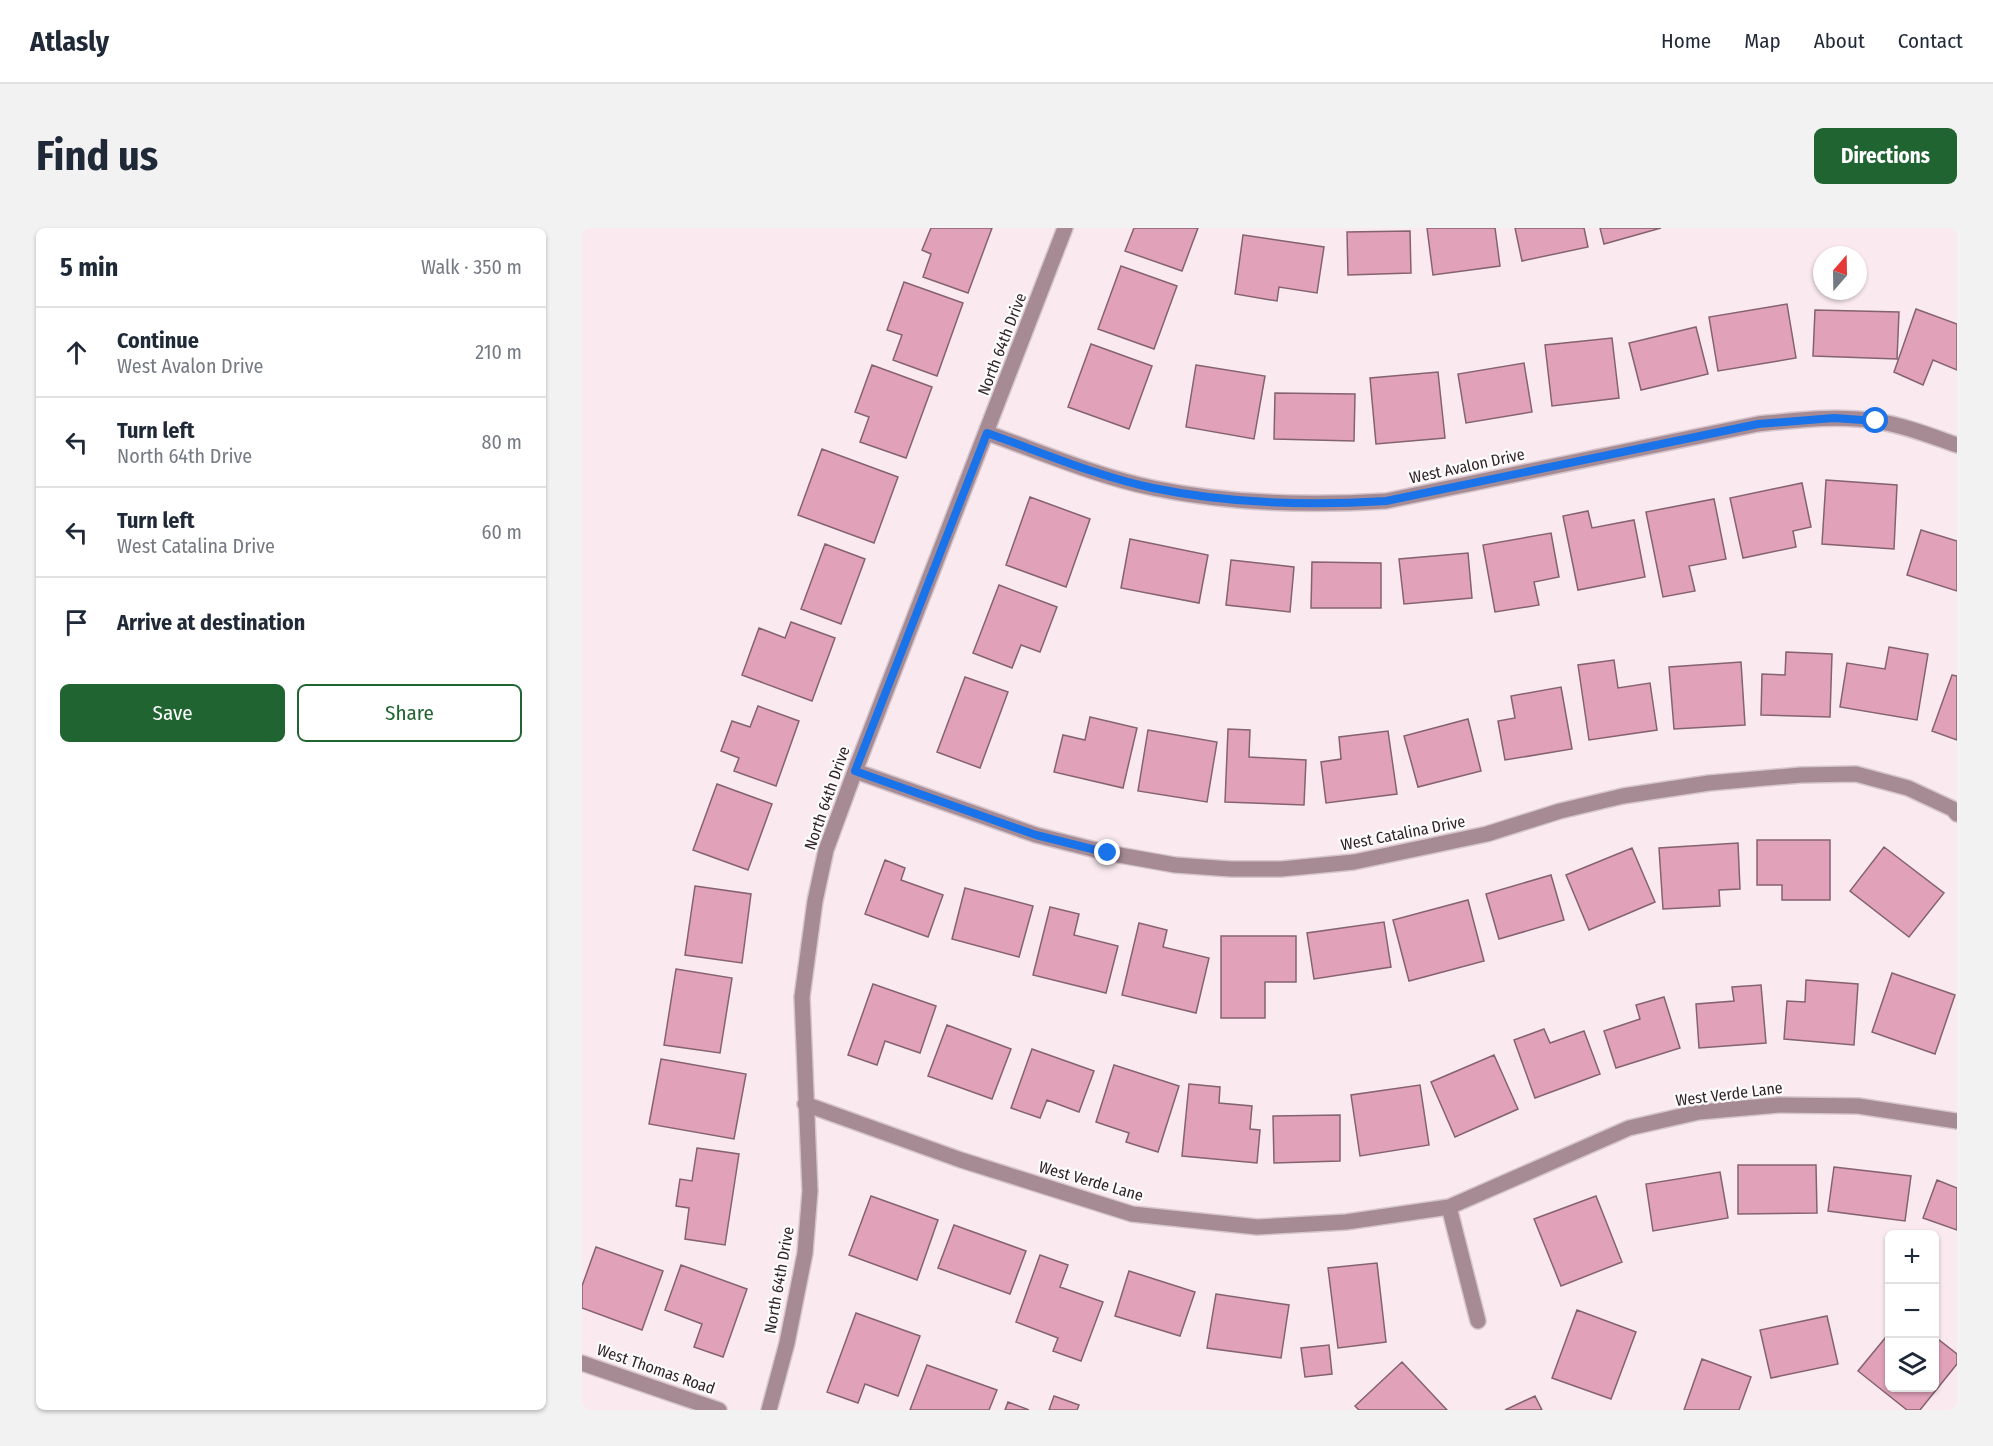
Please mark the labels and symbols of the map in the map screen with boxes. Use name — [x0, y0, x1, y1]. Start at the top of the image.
north arrow — [1813, 246, 1867, 300]
street label: North 64th Drive — [974, 290, 1030, 398]
route start — [1862, 407, 1888, 433]
street label: West Avalon Drive — [1408, 445, 1526, 487]
street label: North 64th Drive — [800, 744, 854, 852]
street label: West Catalina Drive — [1339, 812, 1467, 854]
route end — [1094, 839, 1120, 865]
street label: West Verde Lane — [1674, 1078, 1784, 1110]
street label: West Verde Lane — [1037, 1157, 1145, 1205]
street label: North 64th Drive — [760, 1225, 798, 1335]
street label: West Thomas Road — [594, 1340, 718, 1398]

